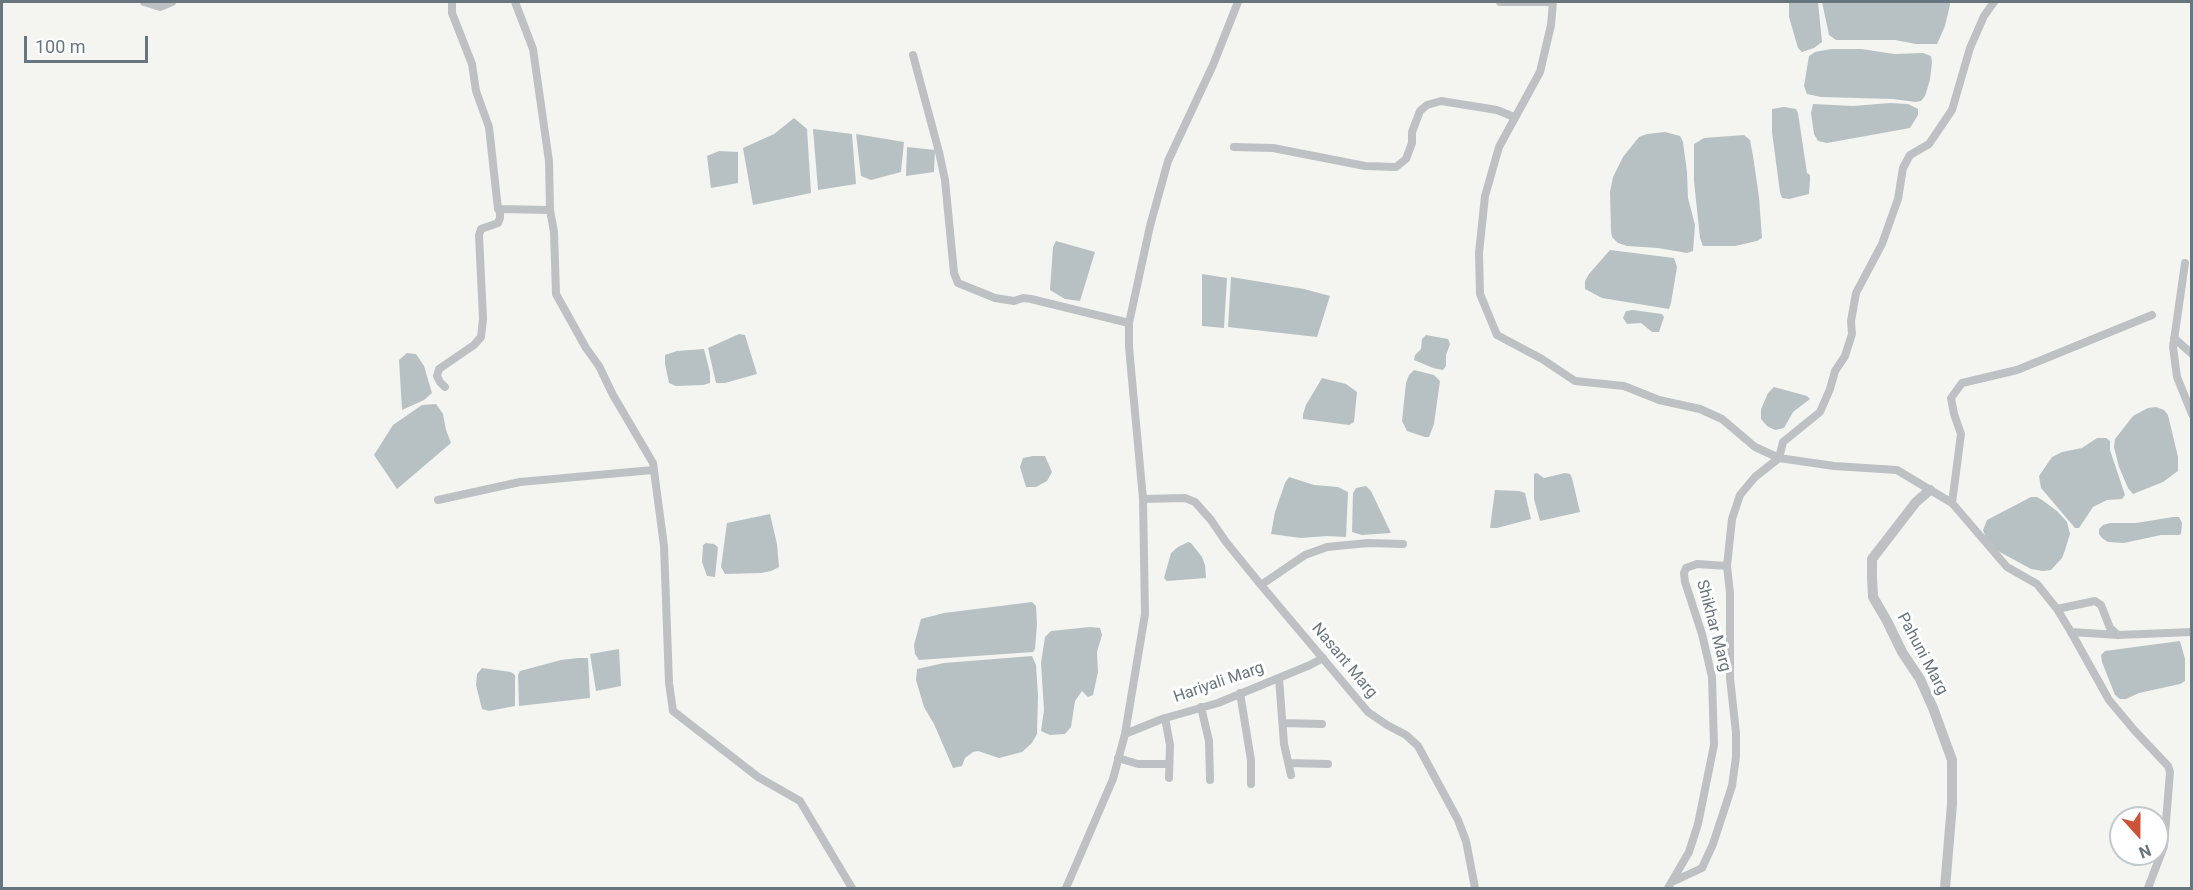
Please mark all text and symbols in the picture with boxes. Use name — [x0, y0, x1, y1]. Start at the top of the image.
scale bar — [27, 24, 152, 62]
text: 100 m — [35, 36, 86, 57]
street label: Shikhar Marg — [1692, 578, 1734, 674]
street label: Pahuni Marg — [1892, 610, 1952, 698]
street label: Nasant Marg — [1307, 620, 1381, 702]
street label: Hariyali Marg — [1171, 659, 1267, 707]
north arrow — [2109, 806, 2169, 866]
text: N — [2136, 841, 2154, 862]

